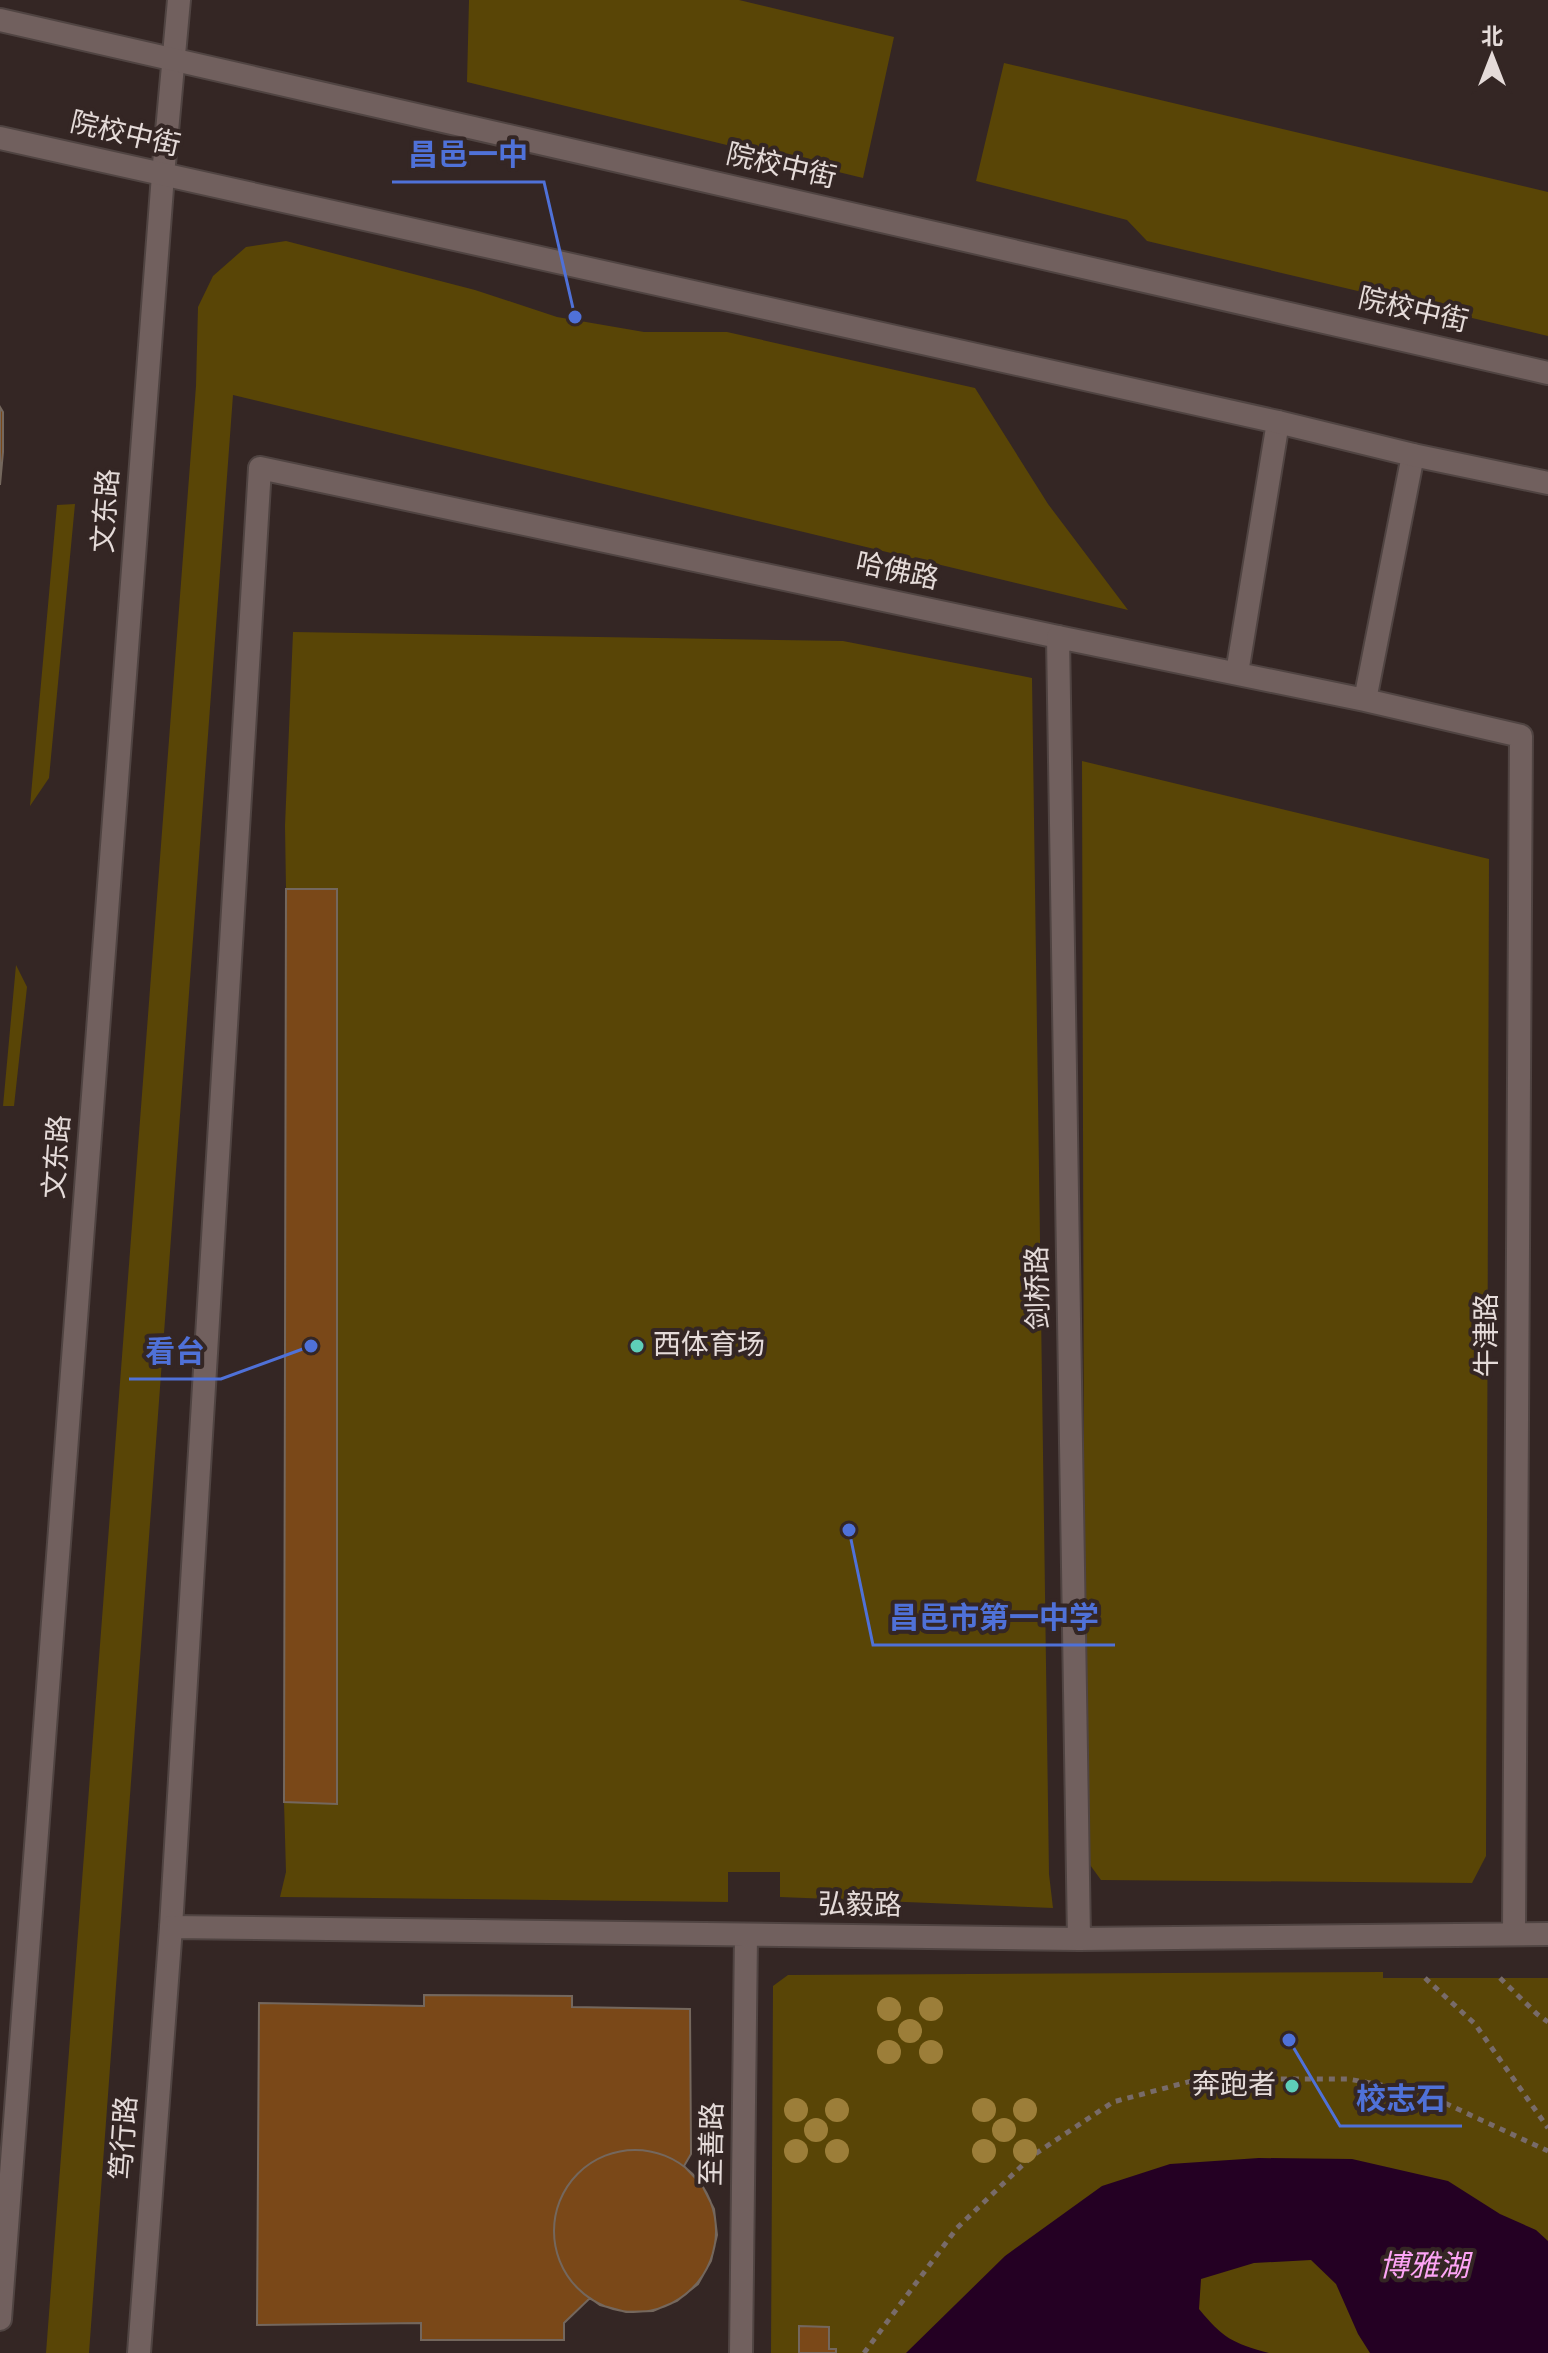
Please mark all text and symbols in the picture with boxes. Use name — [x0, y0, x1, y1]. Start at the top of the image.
north arrow — [1452, 16, 1532, 96]
text: 北 — [1481, 25, 1503, 48]
street label: 院校中街 — [67, 107, 183, 161]
callout: 昌邑一中 — [392, 128, 544, 182]
text: 昌邑一中 — [408, 139, 528, 171]
street label: 院校中街 — [723, 139, 839, 193]
street label: 院校中街 — [1355, 283, 1471, 337]
street label: 文东路 — [88, 468, 124, 554]
street label: 哈佛路 — [853, 548, 941, 594]
street label: 文东路 — [39, 1114, 75, 1200]
street label: 剑桥路 — [1022, 1246, 1054, 1330]
street label: 牛津路 — [1472, 1293, 1502, 1377]
callout: 看台 — [129, 1325, 221, 1379]
place label: 西体育场 — [653, 1330, 765, 1360]
text: 看台 — [145, 1336, 205, 1368]
marker: 西体育场 — [628, 1337, 646, 1355]
callout: 昌邑市第一中学 — [873, 1591, 1115, 1645]
text: 昌邑市第一中学 — [889, 1602, 1099, 1634]
street label: 弘毅路 — [818, 1889, 902, 1921]
place label: 奔跑者 — [1192, 2070, 1276, 2100]
callout: 校志石 — [1340, 2072, 1462, 2126]
marker: 奔跑者 — [1283, 2077, 1301, 2095]
text: 校志石 — [1356, 2083, 1446, 2115]
street label: 笃行路 — [106, 2095, 142, 2181]
street label: 至善路 — [696, 2102, 728, 2186]
water label: 博雅湖 — [1379, 2250, 1473, 2282]

